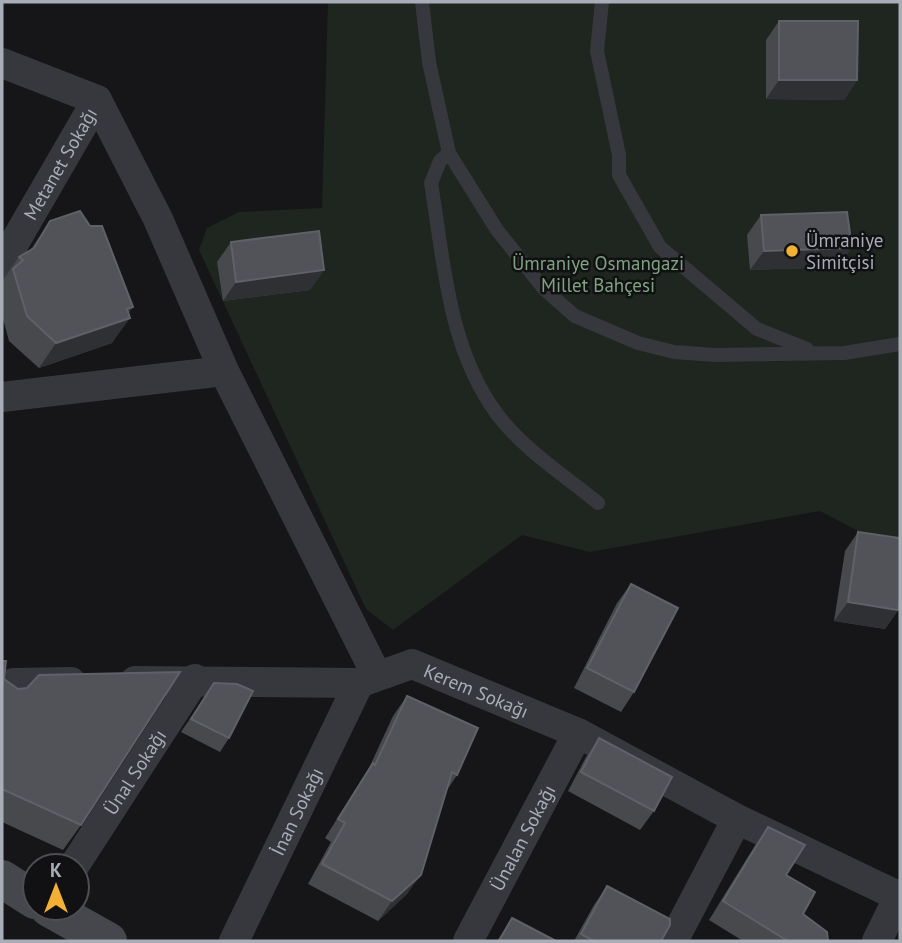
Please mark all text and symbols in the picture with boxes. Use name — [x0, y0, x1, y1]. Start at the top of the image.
street label: Metanet Sokağı — [18, 103, 102, 224]
place label: Ümraniye Simitçisi — [806, 228, 883, 274]
marker: Ümraniye Simitçisi — [784, 243, 800, 259]
park label: Ümraniye Osmangazi Millet Bahçesi — [512, 251, 684, 297]
street label: Kerem Sokağı — [420, 658, 532, 723]
street label: Ünal Sokağı — [98, 725, 171, 819]
street label: İnan Sokağı — [265, 763, 328, 859]
street label: Ünalan Sokağı — [485, 780, 561, 895]
north arrow — [21, 852, 91, 922]
text: K — [50, 858, 62, 882]

